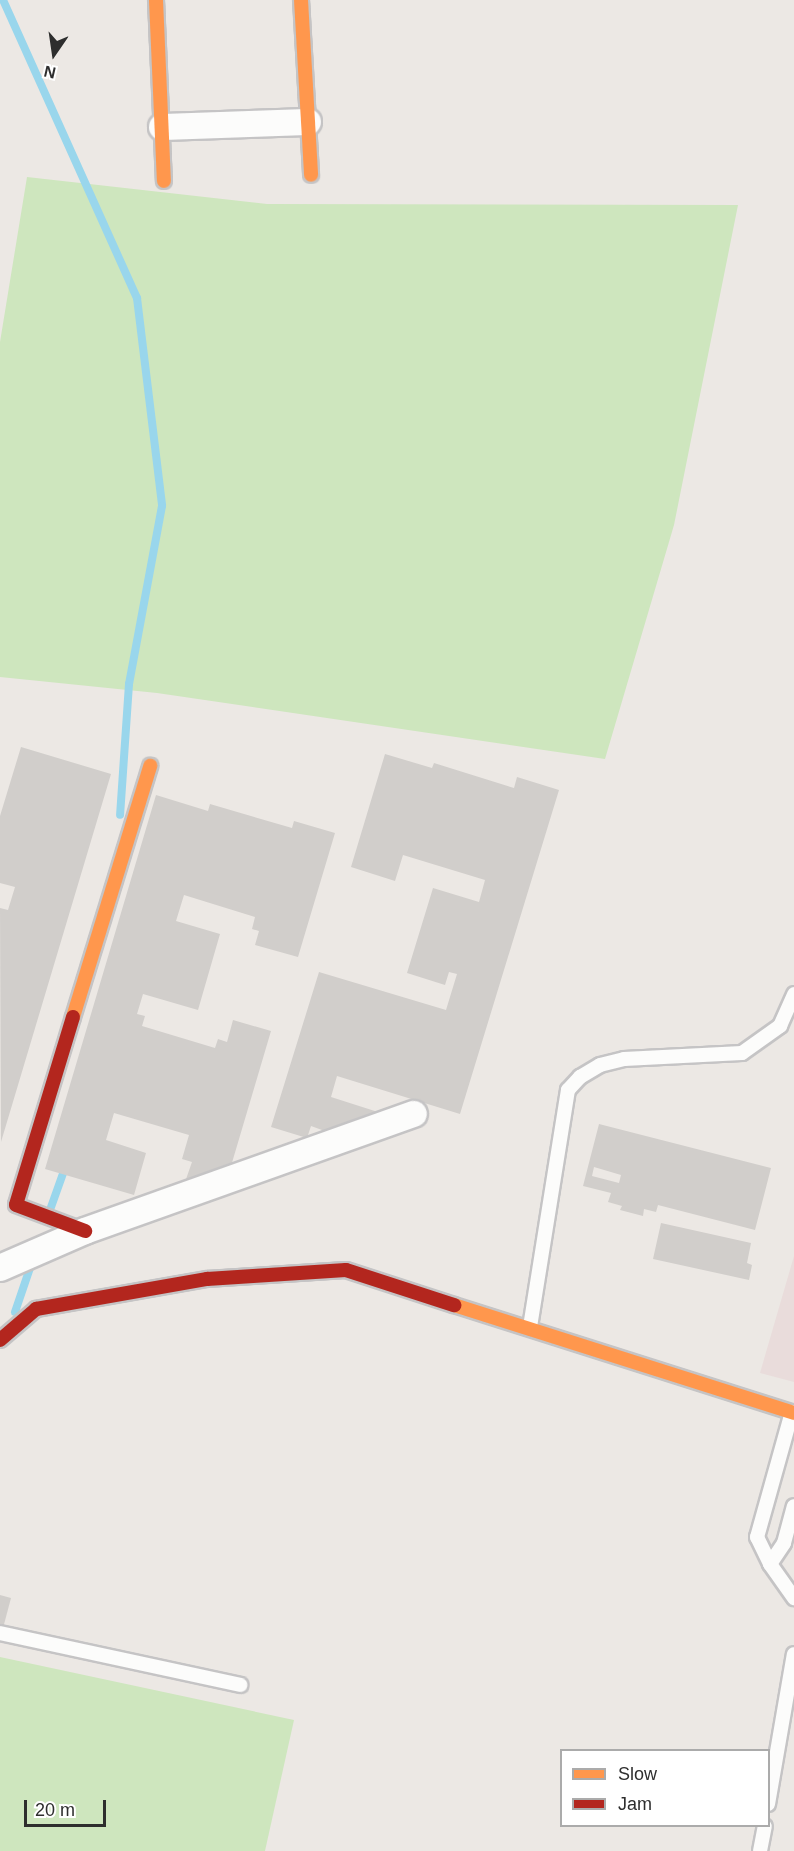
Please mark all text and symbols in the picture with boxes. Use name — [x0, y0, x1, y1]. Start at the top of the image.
north arrow — [24, 24, 84, 84]
text: N — [42, 62, 57, 82]
legend — [560, 1749, 770, 1827]
text: Slow — [618, 1764, 657, 1784]
scale bar — [27, 1788, 110, 1826]
text: Jam — [618, 1794, 652, 1814]
text: 20 m — [35, 1800, 75, 1820]

